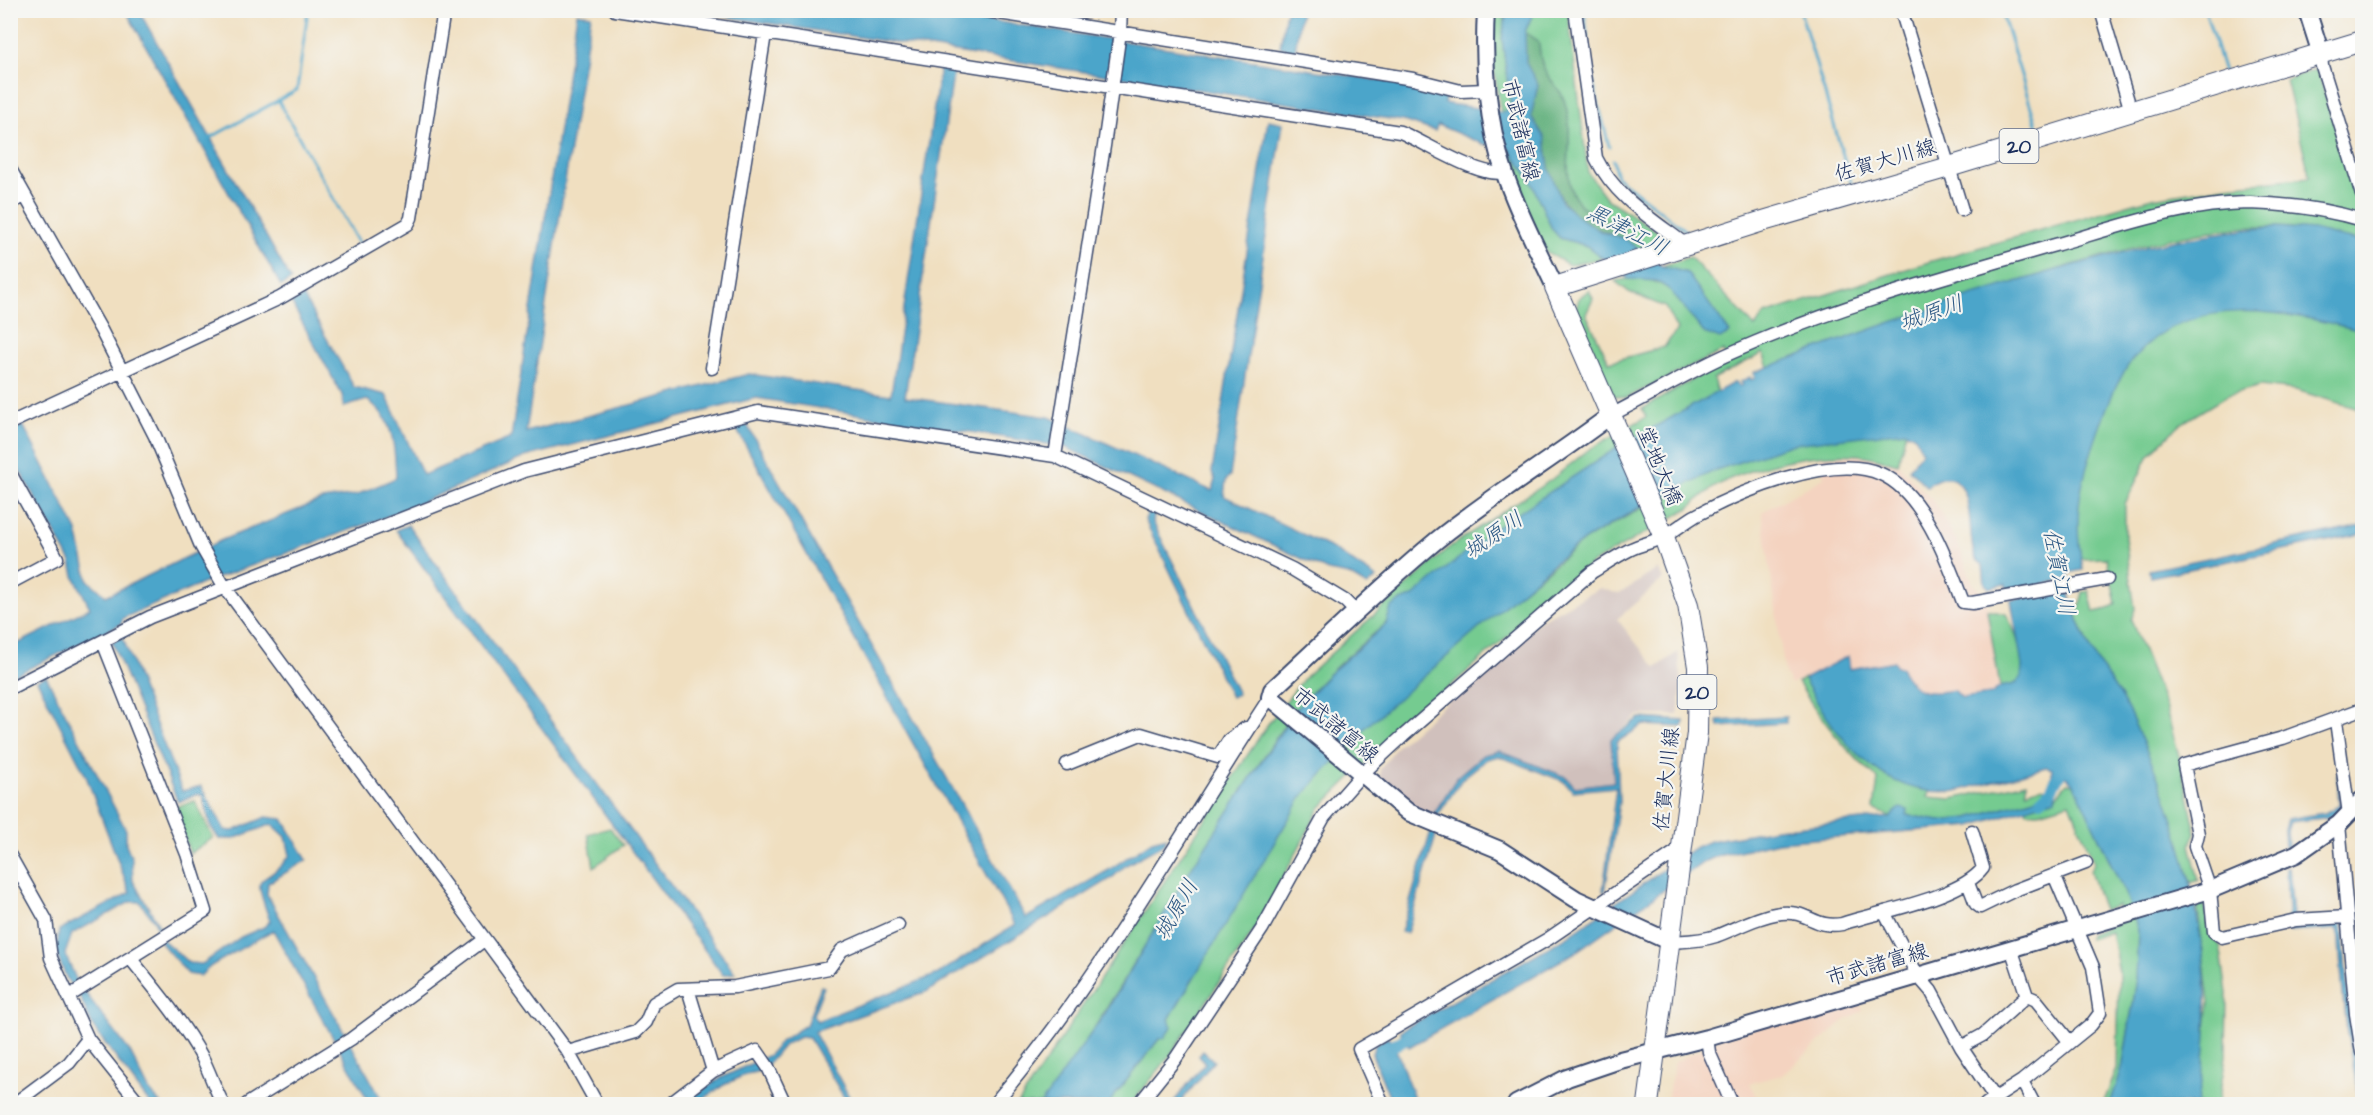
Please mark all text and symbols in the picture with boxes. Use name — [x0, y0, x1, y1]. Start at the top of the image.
street label: 市武諸富線 — [1495, 76, 1546, 185]
road number: 20 — [2000, 129, 2038, 163]
street label: 佐賀大川線 — [1831, 132, 1940, 189]
water label: 黒津江川 — [1581, 197, 1674, 264]
water label: 城原川 — [1895, 288, 1968, 339]
street label: 堂地大橋 — [1630, 422, 1689, 511]
water label: 城原川 — [1458, 504, 1530, 567]
water label: 佐賀江川 — [2035, 526, 2082, 618]
road number: 20 — [1678, 675, 1716, 709]
street label: 市武諸富線 — [1286, 681, 1385, 770]
street label: 佐賀大川線 — [1647, 725, 1686, 833]
water label: 城原川 — [1146, 873, 1206, 946]
street label: 市武諸富線 — [1823, 936, 1932, 993]

